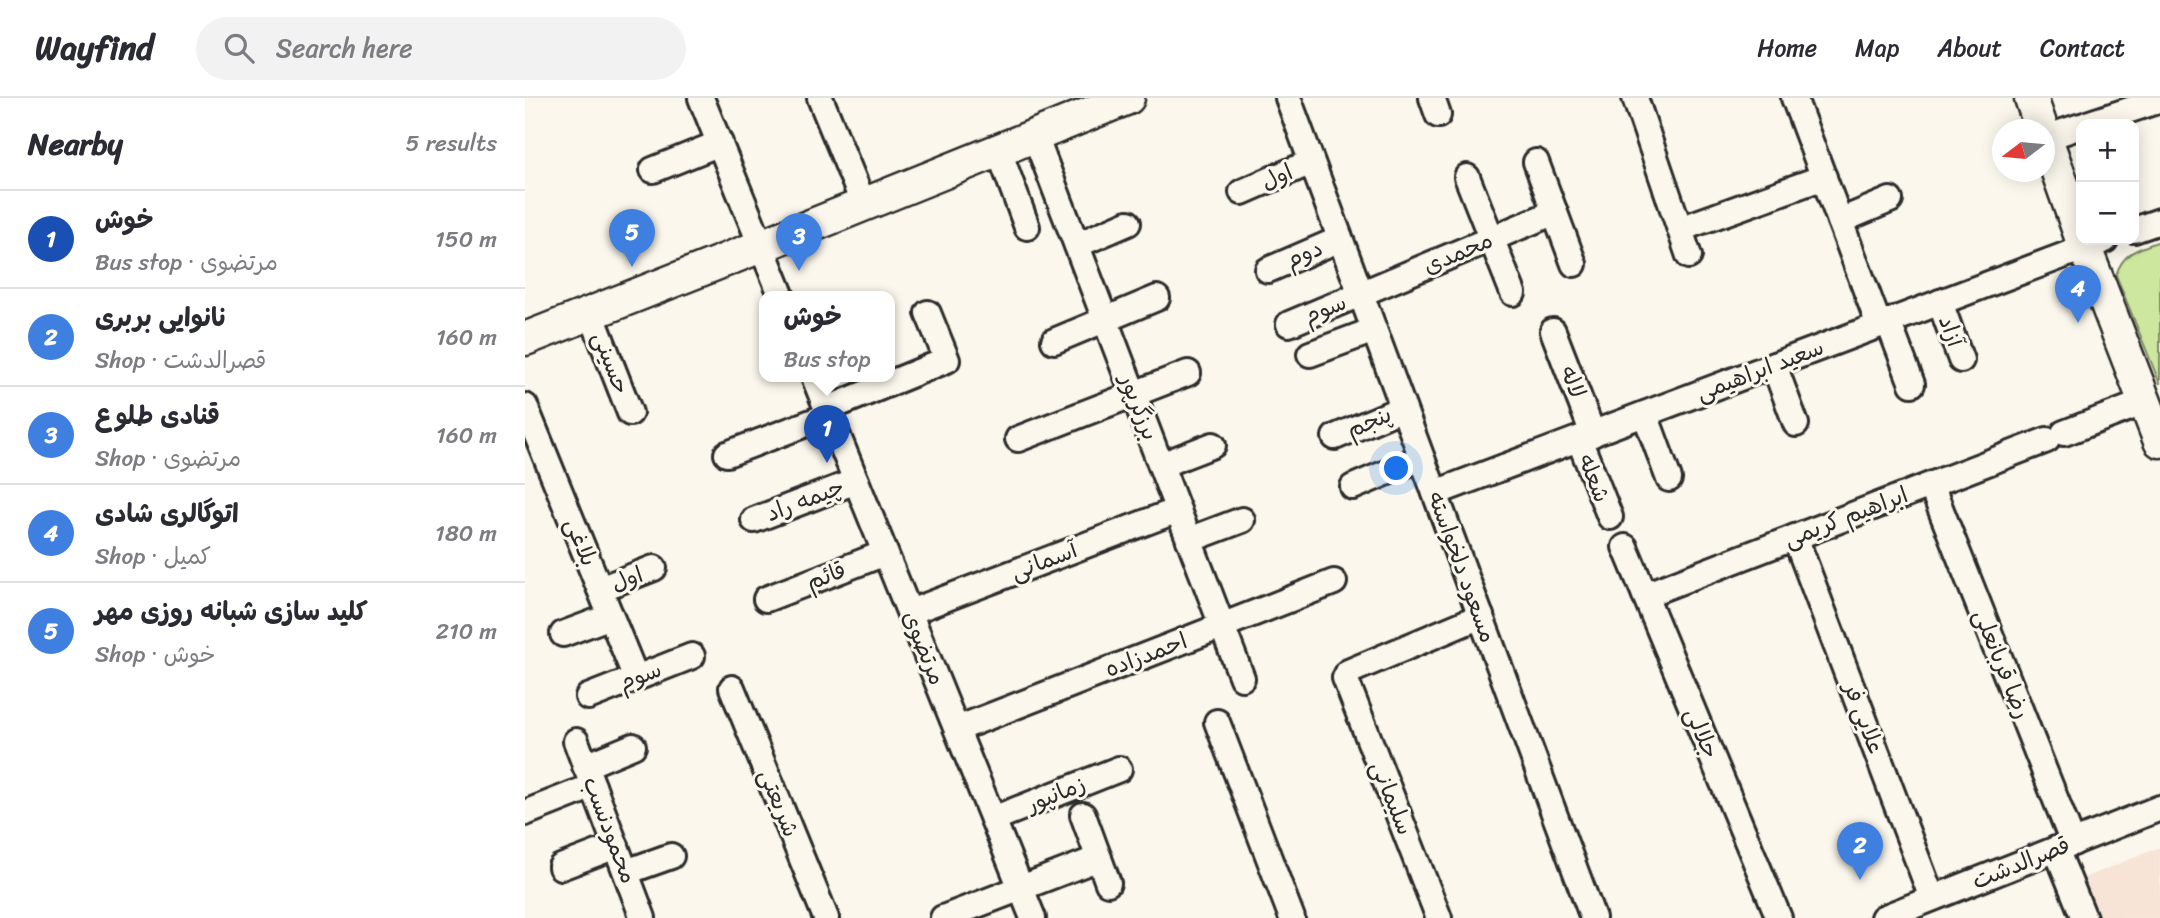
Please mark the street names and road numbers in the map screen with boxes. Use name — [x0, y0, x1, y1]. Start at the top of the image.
street label: اول — [1254, 152, 1300, 202]
street label: محمدی — [1416, 220, 1500, 286]
street label: دوم — [1279, 228, 1329, 280]
street label: سوم — [1297, 282, 1353, 336]
street label: آزاد — [1926, 309, 1976, 354]
street label: حسینی — [580, 326, 642, 400]
street label: سعید ابراهیمی — [1690, 327, 1830, 413]
street label: لاله — [1548, 360, 1598, 404]
street label: برزگرپور — [1107, 366, 1170, 446]
street label: پنجم — [1340, 394, 1398, 450]
street label: شعله — [1566, 448, 1622, 508]
street label: چیمه راد — [760, 466, 850, 534]
street label: ابراهیم کریمی — [1778, 474, 1914, 560]
street label: مسعود دلخواسته — [1416, 485, 1508, 649]
street label: بلاغی — [553, 511, 609, 573]
street label: آسمانی — [1004, 529, 1085, 592]
street label: قائم — [800, 550, 852, 602]
street label: اول — [605, 554, 649, 604]
street label: رضا قربانعلی — [1961, 603, 2043, 725]
street label: مرتضوی — [890, 604, 958, 692]
street label: احمدزاده — [1099, 621, 1193, 689]
street label: سوم — [612, 649, 668, 703]
street label: علایی فر — [1831, 674, 1896, 760]
street label: جلالی — [1673, 701, 1731, 765]
street label: سلیمانی — [1359, 755, 1425, 841]
street label: شریعتی — [747, 763, 811, 843]
street label: زمانپور — [1018, 764, 1092, 825]
street label: محمودنسب — [571, 770, 649, 890]
street label: قصرالدشت — [1966, 825, 2076, 901]

